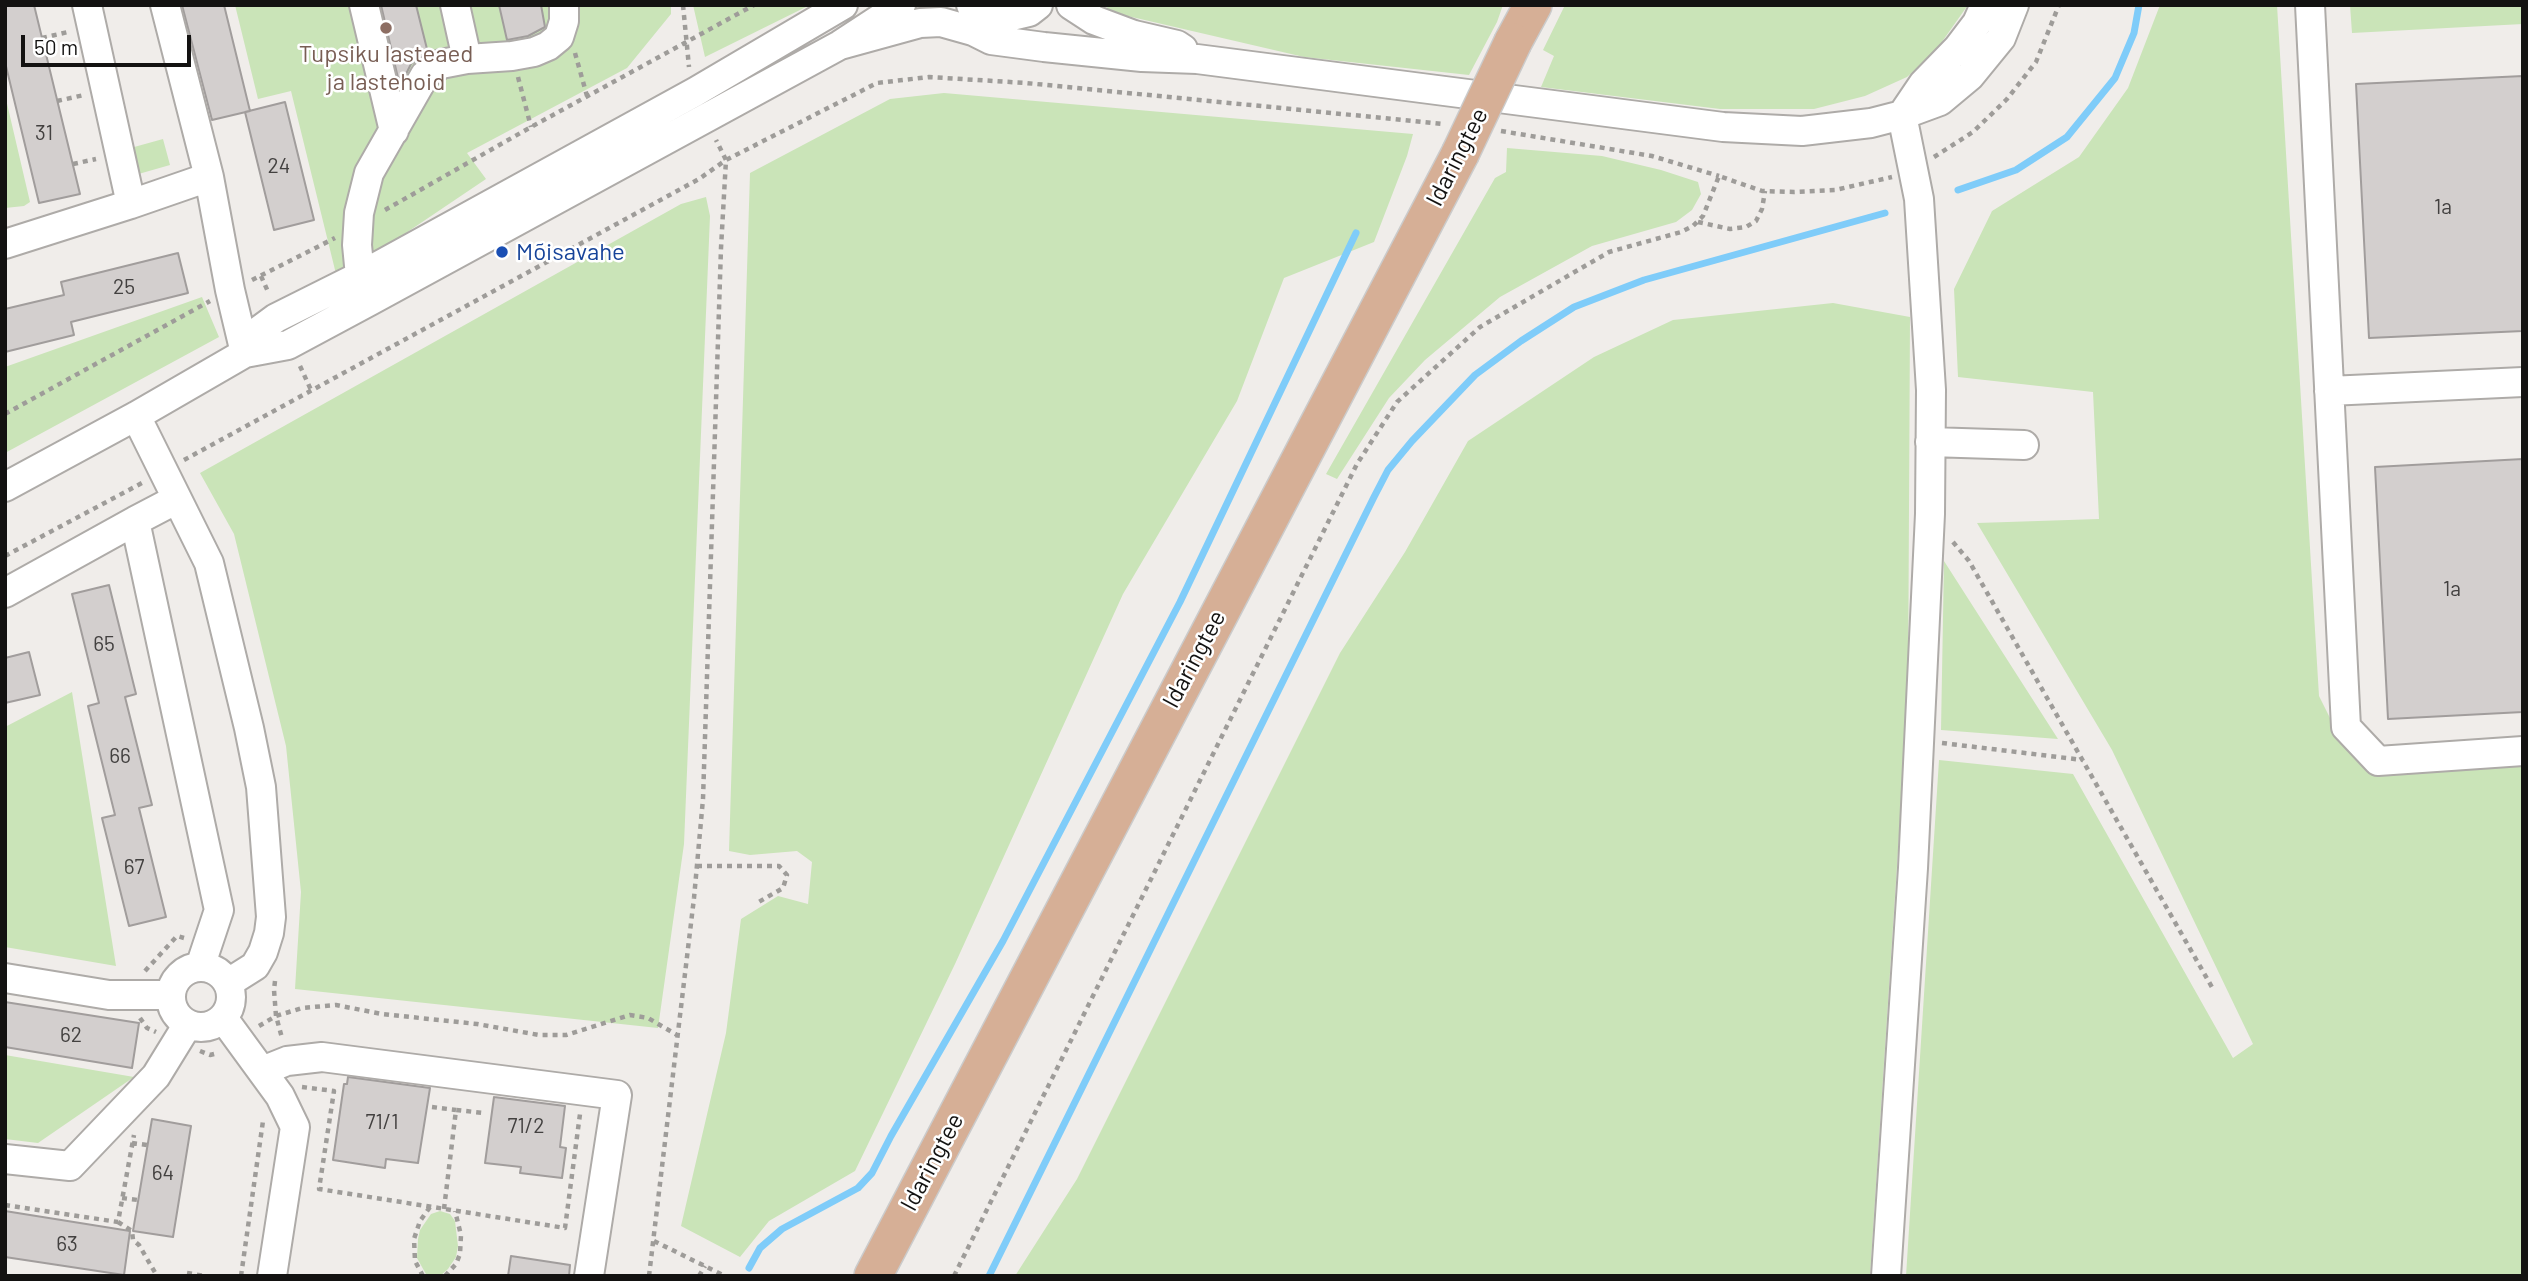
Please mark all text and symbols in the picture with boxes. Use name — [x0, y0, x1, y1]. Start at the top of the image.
marker: Tupsiku lasteaed ja lastehoid — [378, 20, 394, 36]
scale bar — [24, 21, 194, 65]
text: 50 m — [34, 34, 78, 59]
place label: Tupsiku lasteaed ja lastehoid — [299, 40, 473, 96]
street label: Idaringtee — [1420, 103, 1494, 211]
house number: 31 — [35, 120, 53, 146]
house number: 24 — [268, 153, 290, 179]
house number: 1a — [2434, 194, 2452, 220]
place label: Mõisavahe — [516, 238, 625, 266]
marker: Mõisavahe — [494, 244, 510, 260]
house number: 25 — [113, 274, 135, 300]
house number: 1a — [2443, 576, 2461, 602]
street label: Idaringtee — [1156, 605, 1232, 713]
house number: 65 — [93, 631, 115, 657]
house number: 66 — [109, 743, 131, 769]
house number: 67 — [124, 854, 144, 880]
house number: 62 — [60, 1022, 82, 1048]
street label: Idaringtee — [894, 1108, 970, 1216]
house number: 71/1 — [365, 1109, 399, 1135]
house number: 71/2 — [507, 1113, 545, 1139]
house number: 64 — [152, 1160, 174, 1186]
house number: 63 — [56, 1231, 78, 1257]

